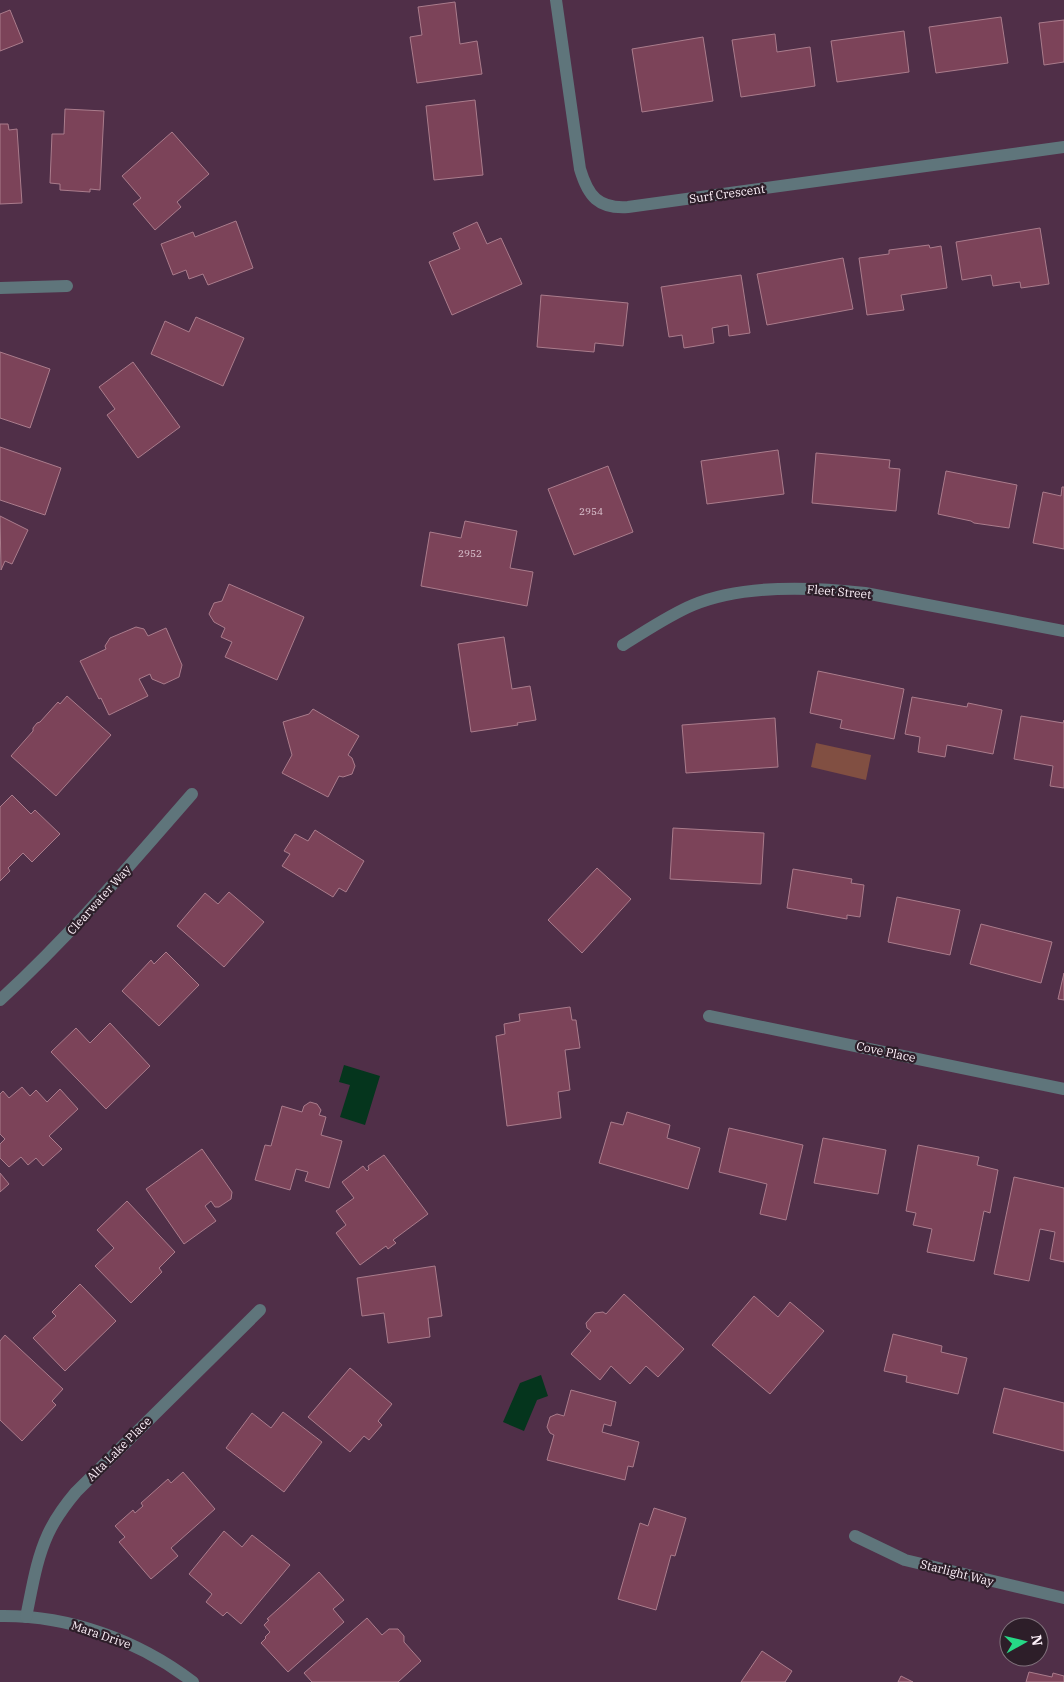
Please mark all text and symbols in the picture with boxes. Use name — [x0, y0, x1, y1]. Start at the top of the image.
street label: Surf Crescent — [688, 181, 766, 206]
house number: 2954 — [579, 505, 603, 518]
house number: 2952 — [458, 547, 482, 560]
street label: Fleet Street — [806, 581, 872, 602]
street label: Clearwater Way — [63, 861, 134, 938]
street label: Cove Place — [855, 1038, 917, 1065]
street label: Alta Lake Place — [83, 1413, 154, 1484]
street label: Starlight Way — [919, 1556, 996, 1589]
street label: Mara Drive — [69, 1617, 133, 1652]
north arrow — [999, 1617, 1049, 1667]
text: N — [1027, 1633, 1047, 1647]

